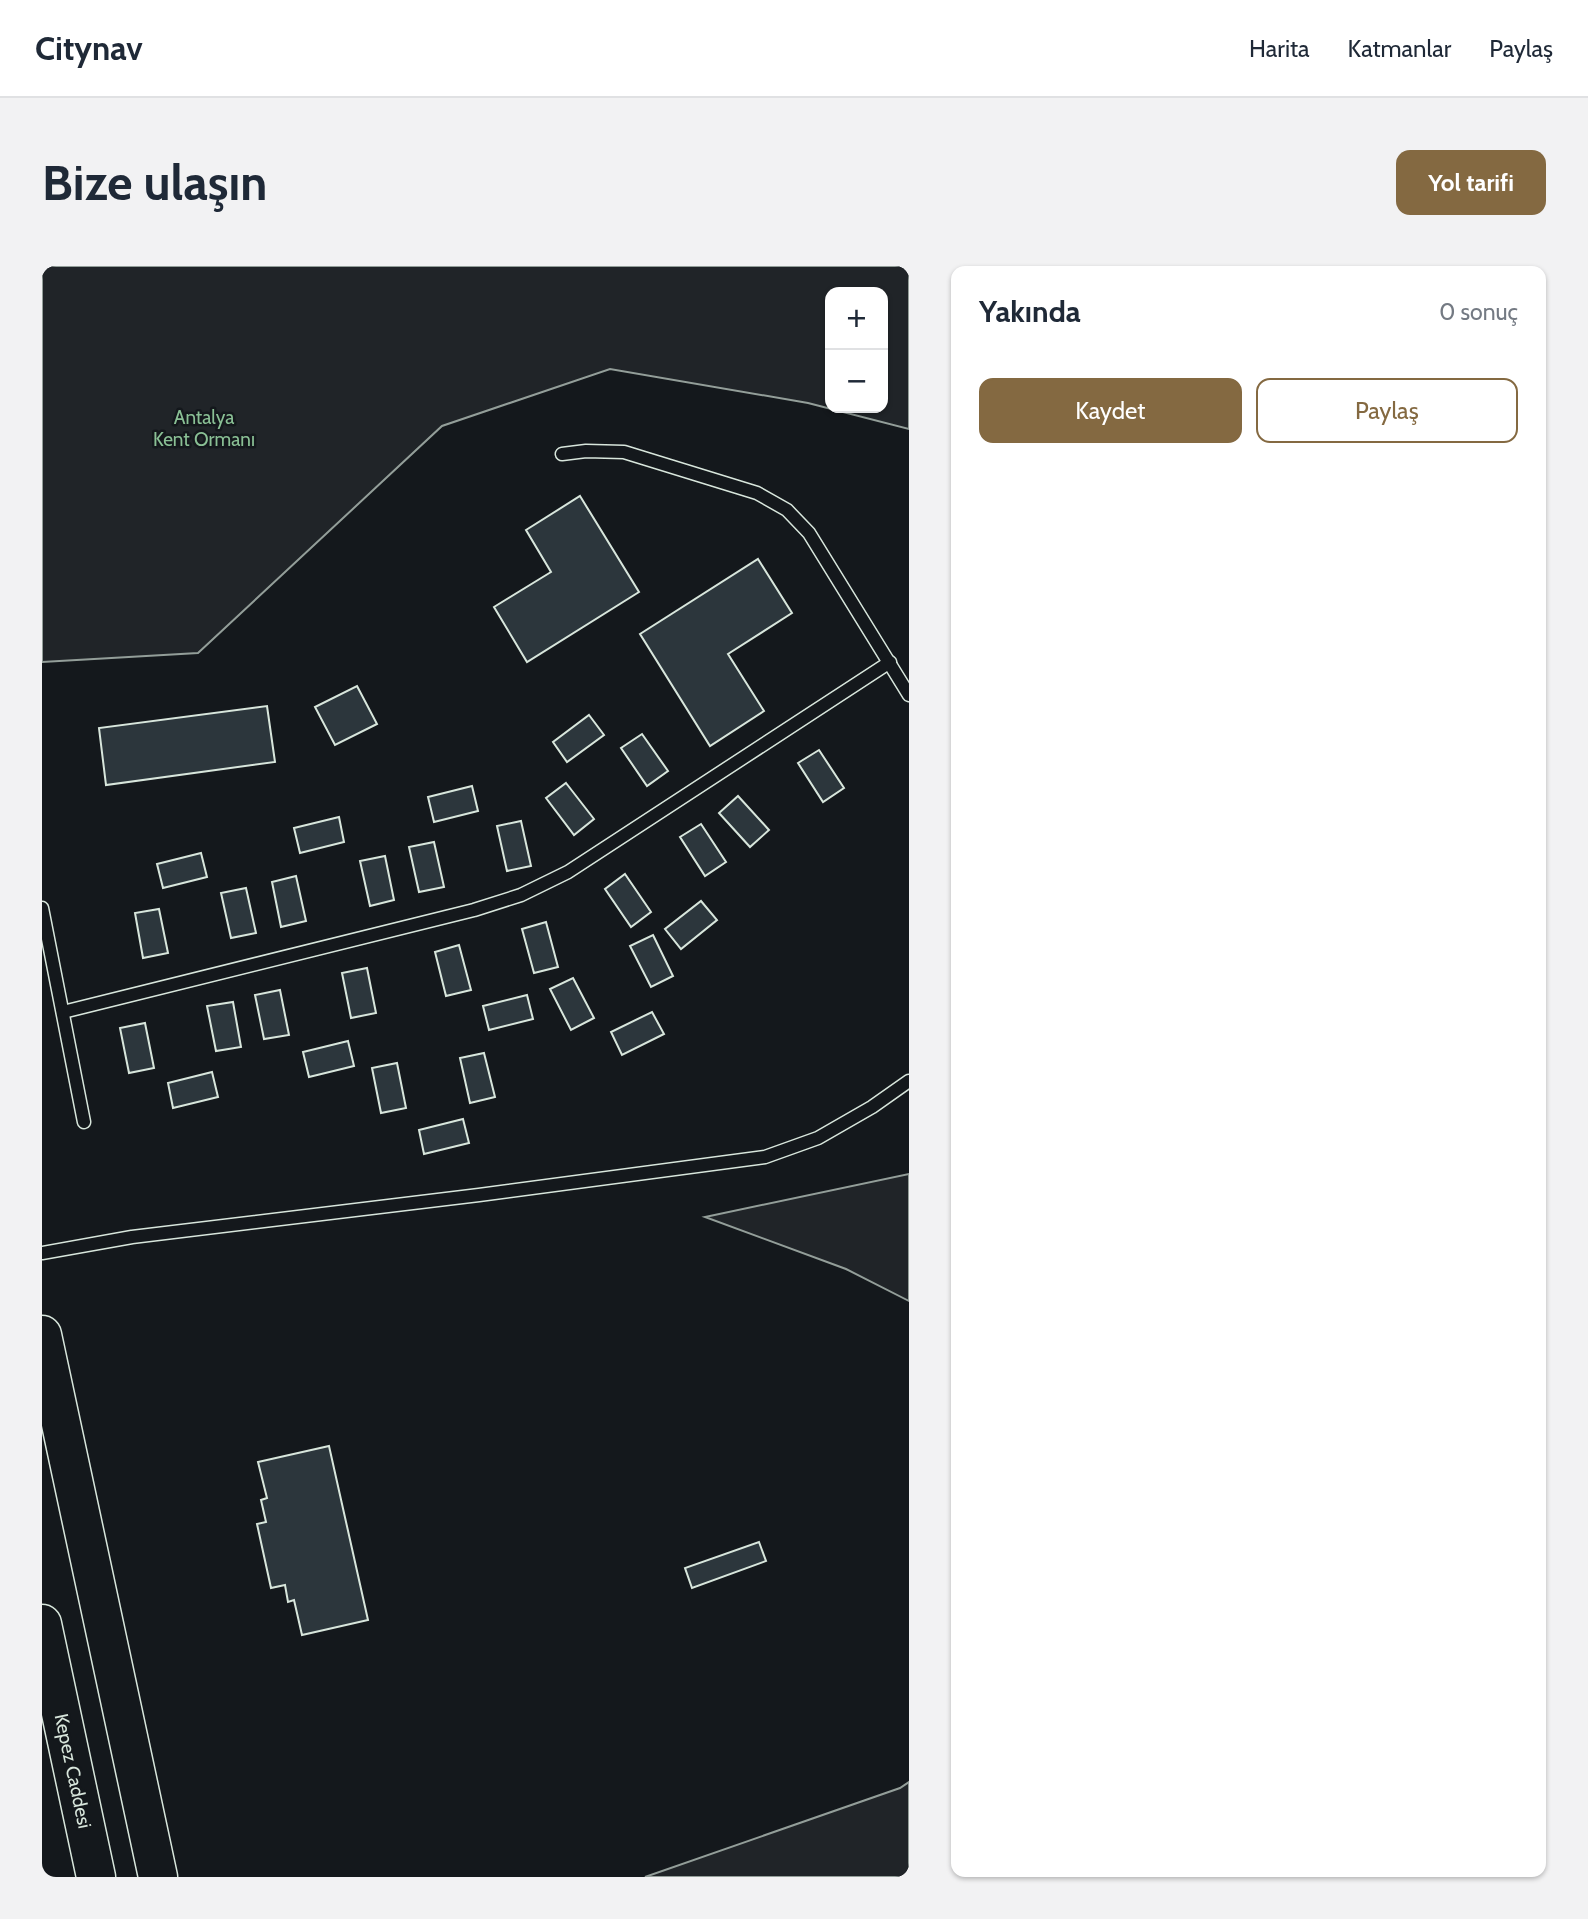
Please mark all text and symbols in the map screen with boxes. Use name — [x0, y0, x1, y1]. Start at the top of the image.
text: Citynav — [35, 28, 143, 68]
text: Harita — [1249, 34, 1310, 63]
text: Katmanlar — [1348, 34, 1451, 63]
text: Paylaş — [1489, 34, 1553, 63]
button: Yol tarifi — [1396, 150, 1546, 215]
text: Bize ulaşın — [42, 153, 267, 212]
map controls — [825, 287, 888, 413]
button: + — [825, 287, 888, 350]
text: Yakında — [979, 293, 1081, 330]
text: 0 sonuç — [1439, 298, 1518, 326]
button: − — [825, 350, 888, 413]
button: Kaydet — [979, 378, 1242, 443]
button: Paylaş — [1256, 378, 1518, 443]
park label: Antalya Kent Ormanı — [153, 406, 255, 451]
street label: Kepez Caddesi — [50, 1711, 96, 1831]

